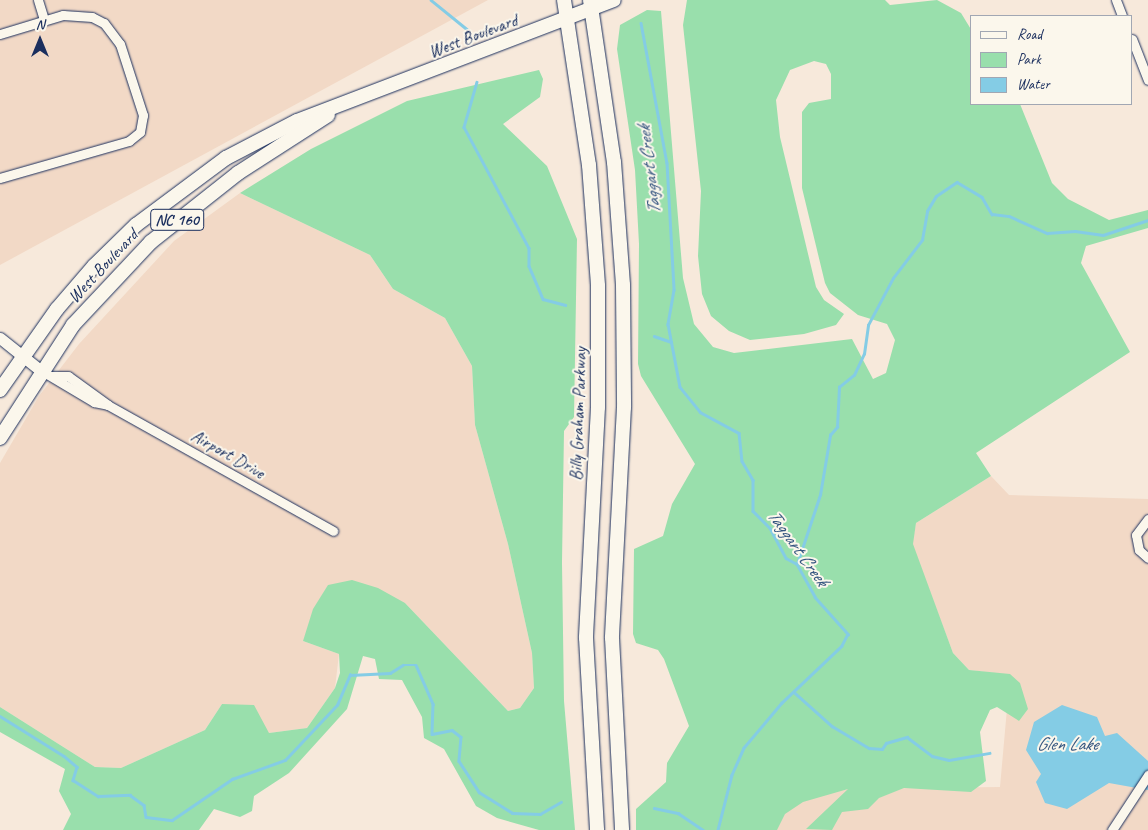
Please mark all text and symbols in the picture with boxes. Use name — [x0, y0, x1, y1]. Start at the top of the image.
street label: West Boulevard — [425, 9, 521, 63]
north arrow — [15, 15, 65, 65]
legend — [970, 15, 1133, 105]
text: N — [36, 16, 44, 33]
text: Road — [1017, 25, 1042, 44]
text: Park — [1017, 50, 1041, 69]
text: Water — [1017, 75, 1050, 94]
water label: Taggart Creek — [633, 124, 667, 216]
road number: NC 160 — [150, 206, 204, 234]
street label: West Boulevard — [63, 224, 143, 308]
street label: Billy Graham Parkway — [565, 347, 591, 481]
street label: Airport Drive — [187, 424, 269, 484]
water label: Taggart Creek — [762, 505, 832, 591]
water label: Glen Lake — [1036, 734, 1098, 756]

